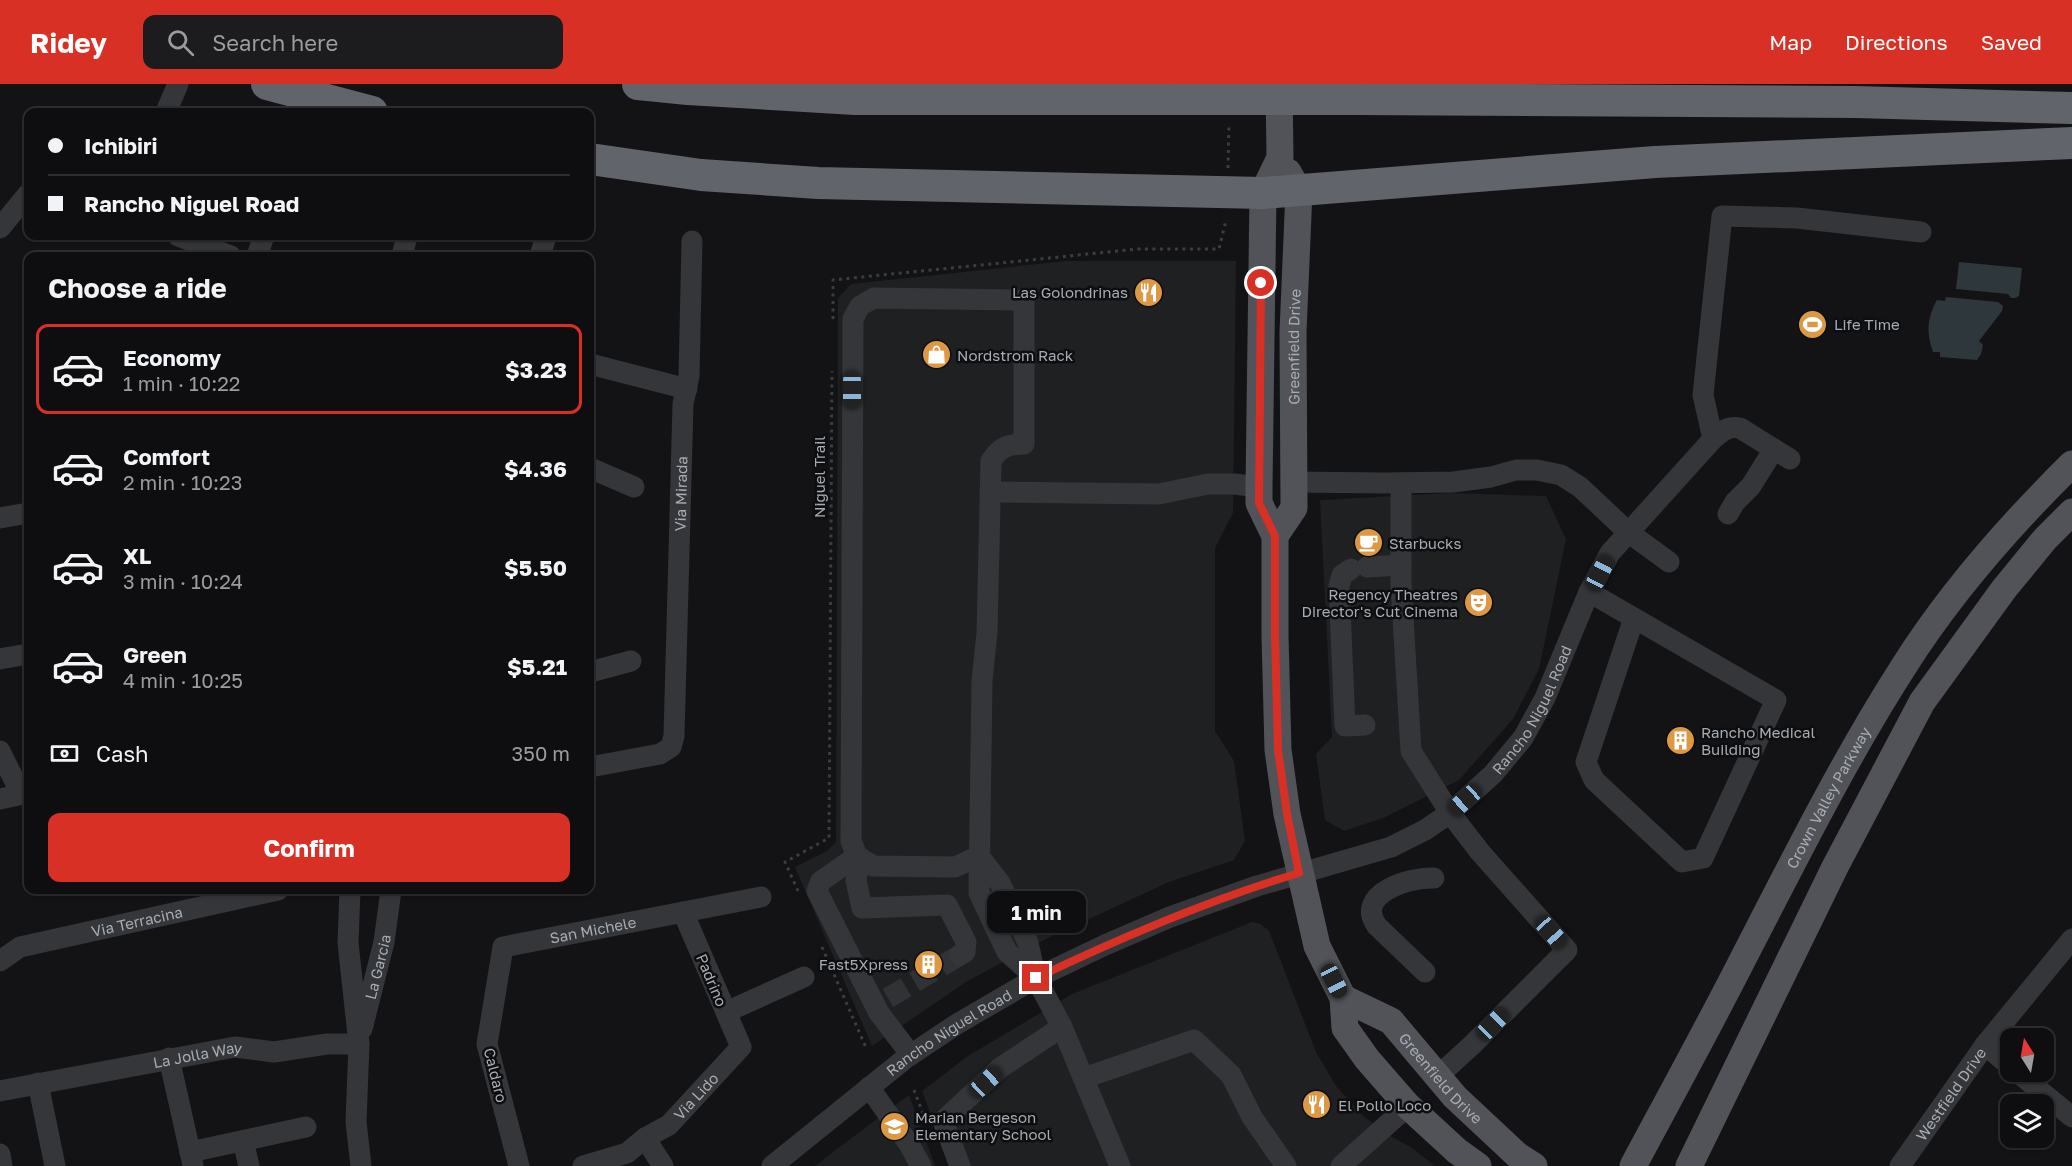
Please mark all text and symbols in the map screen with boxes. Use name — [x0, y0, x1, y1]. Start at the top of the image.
search box — [143, 15, 563, 69]
text: Ridey — [30, 26, 107, 59]
icon: search — [164, 26, 197, 59]
text: Search here — [212, 29, 338, 56]
text: Map — [1769, 29, 1812, 55]
text: Directions — [1845, 29, 1948, 55]
text: Saved — [1981, 29, 2042, 55]
text: Ichibiri — [84, 132, 158, 159]
text: Rancho Niguel Road — [84, 190, 299, 217]
route start — [1247, 269, 1274, 296]
text: Choose a ride — [48, 272, 227, 304]
restaurant icon: Las Golondrinas — [1133, 276, 1165, 308]
place label: Las Golondrinas — [1012, 283, 1128, 301]
street label: Greenfield Drive — [1284, 288, 1304, 405]
sports icon: Life Time — [1797, 308, 1829, 340]
place label: Life Time — [1834, 315, 1900, 333]
shop icon: Nordstrom Rack — [920, 339, 952, 371]
icon: car — [51, 342, 105, 396]
text: Economy — [123, 344, 221, 371]
place label: Nordstrom Rack — [957, 346, 1074, 364]
text: $3.23 — [505, 356, 567, 383]
text: 1 min · 10:22 — [123, 371, 240, 395]
car — [843, 372, 861, 408]
street label: Niguel Trail — [810, 436, 828, 518]
icon: car — [51, 441, 105, 495]
text: Comfort — [123, 443, 210, 470]
text: $4.36 — [504, 455, 567, 482]
street label: Via Mirada — [671, 456, 691, 532]
text: 2 min · 10:23 — [123, 470, 242, 494]
cafe icon: Starbucks — [1352, 527, 1384, 559]
place label: Starbucks — [1389, 534, 1462, 552]
icon: car — [51, 540, 105, 594]
text: XL — [123, 542, 151, 569]
car — [1584, 553, 1616, 593]
text: $5.50 — [504, 554, 567, 581]
text: 3 min · 10:24 — [123, 569, 243, 593]
place label: Regency Theatres Director's Cut Cinema — [1302, 585, 1458, 620]
theatre icon: Regency Theatres Director's Cut Cinema — [1463, 587, 1495, 619]
icon: car — [51, 639, 105, 693]
text: Green — [123, 641, 187, 668]
street label: Rancho Niguel Road — [1488, 643, 1575, 778]
text: $5.21 — [507, 653, 567, 680]
text: 4 min · 10:25 — [123, 668, 243, 692]
place label: Rancho Medical Building — [1701, 723, 1815, 758]
street label: Crown Valley Parkway — [1782, 723, 1874, 871]
building icon: Rancho Medical Building — [1664, 725, 1696, 757]
icon: cash — [48, 737, 81, 770]
text: Cash — [96, 740, 149, 767]
text: 350 m — [512, 741, 570, 765]
car — [1446, 781, 1484, 819]
button: Confirm — [48, 813, 570, 882]
callout: 1 min — [986, 891, 1086, 933]
text: 1 min — [1011, 900, 1062, 924]
street label: Via Terracina — [89, 902, 184, 940]
street label: San Michele — [548, 912, 638, 947]
car — [1532, 913, 1570, 951]
street label: La Garcia — [361, 933, 394, 1001]
building icon: Fast5Xpress — [913, 948, 945, 980]
street label: Padrino — [693, 951, 731, 1009]
place label: Fast5Xpress — [819, 955, 908, 973]
car — [1318, 961, 1350, 1001]
route end — [1022, 964, 1049, 991]
street label: Rancho Niguel Road — [882, 985, 1015, 1079]
car — [1474, 1005, 1512, 1043]
north arrow — [2000, 1028, 2054, 1082]
map controls — [2000, 1028, 2054, 1148]
street label: Greenfield Drive — [1396, 1029, 1487, 1127]
street label: La Jolla Way — [151, 1038, 244, 1071]
street label: Westfield Drive — [1912, 1044, 1990, 1144]
street label: Caldaro — [481, 1046, 511, 1104]
car — [967, 1063, 1005, 1101]
street label: Via Lido — [670, 1069, 722, 1123]
restaurant icon: El Pollo Loco — [1301, 1089, 1333, 1121]
button: layers — [2000, 1094, 2054, 1148]
place label: El Pollo Loco — [1338, 1096, 1431, 1114]
place label: Marian Bergeson Elementary School — [915, 1108, 1051, 1143]
school or university icon: Marian Bergeson Elementary School — [878, 1110, 910, 1142]

